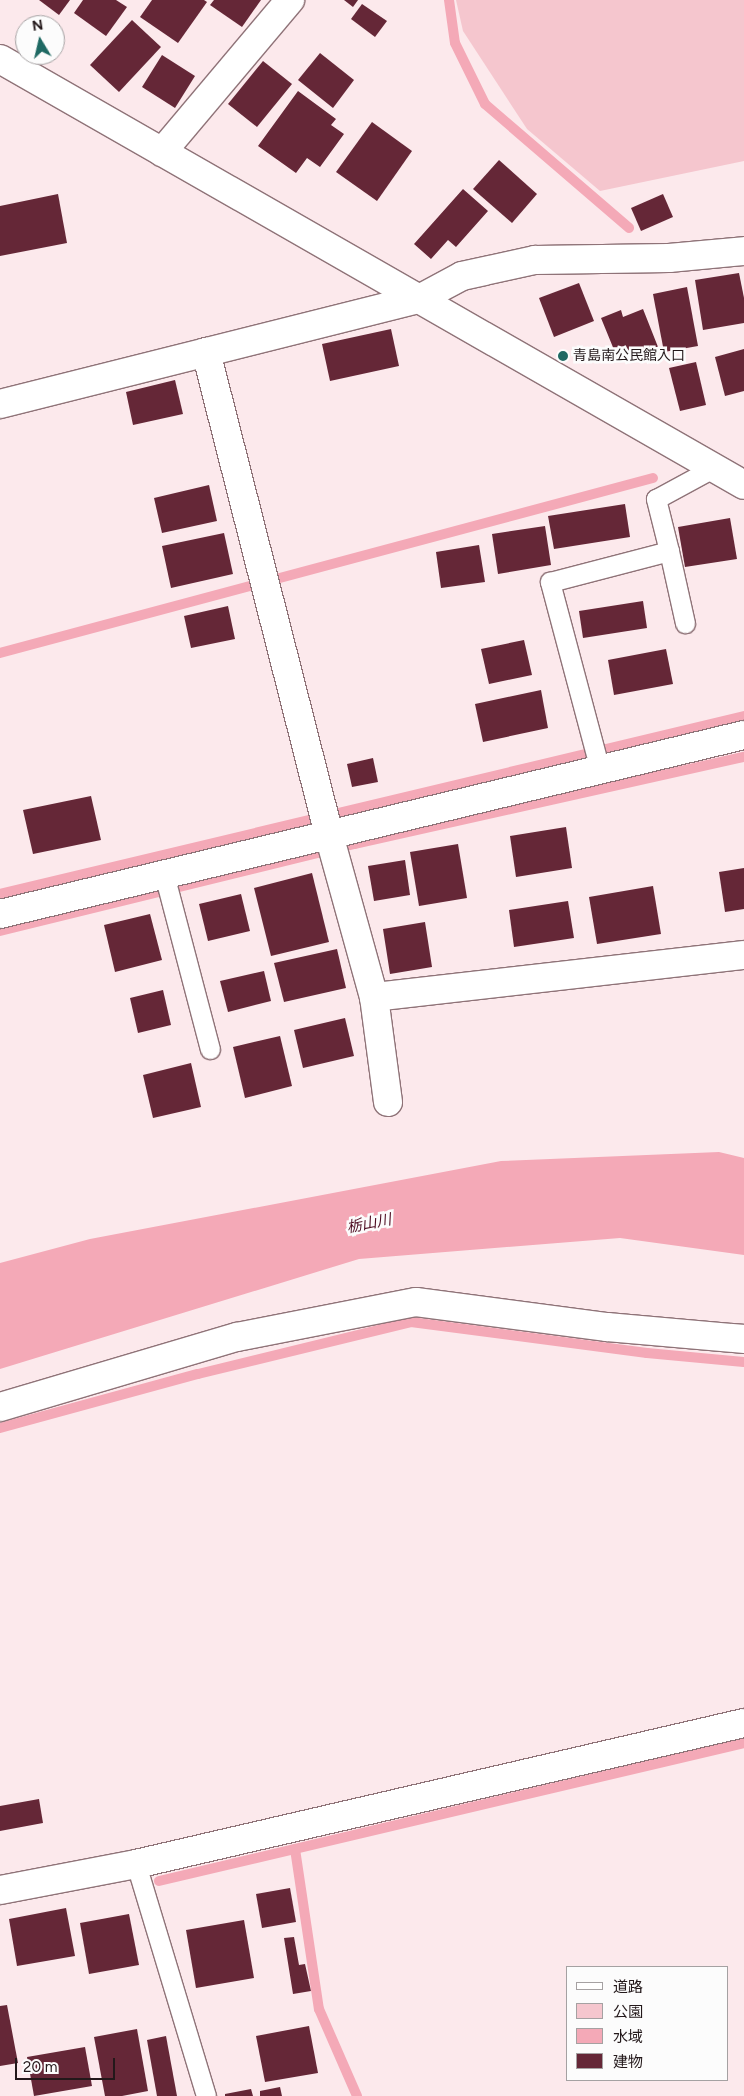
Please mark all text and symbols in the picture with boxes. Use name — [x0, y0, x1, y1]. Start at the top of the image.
north arrow — [15, 15, 65, 65]
text: N — [31, 16, 44, 35]
place label: 青島南公民館入口 — [573, 348, 685, 364]
marker: 青島南公民館入口 — [557, 350, 569, 362]
water label: 栃山川 — [345, 1211, 393, 1237]
legend — [566, 1966, 729, 2081]
text: 道路 — [613, 1978, 643, 1996]
text: 公園 — [613, 2003, 643, 2021]
text: 水域 — [613, 2028, 643, 2046]
scale bar — [18, 2048, 118, 2080]
text: 建物 — [613, 2053, 643, 2071]
text: 20 m — [23, 2058, 57, 2076]

